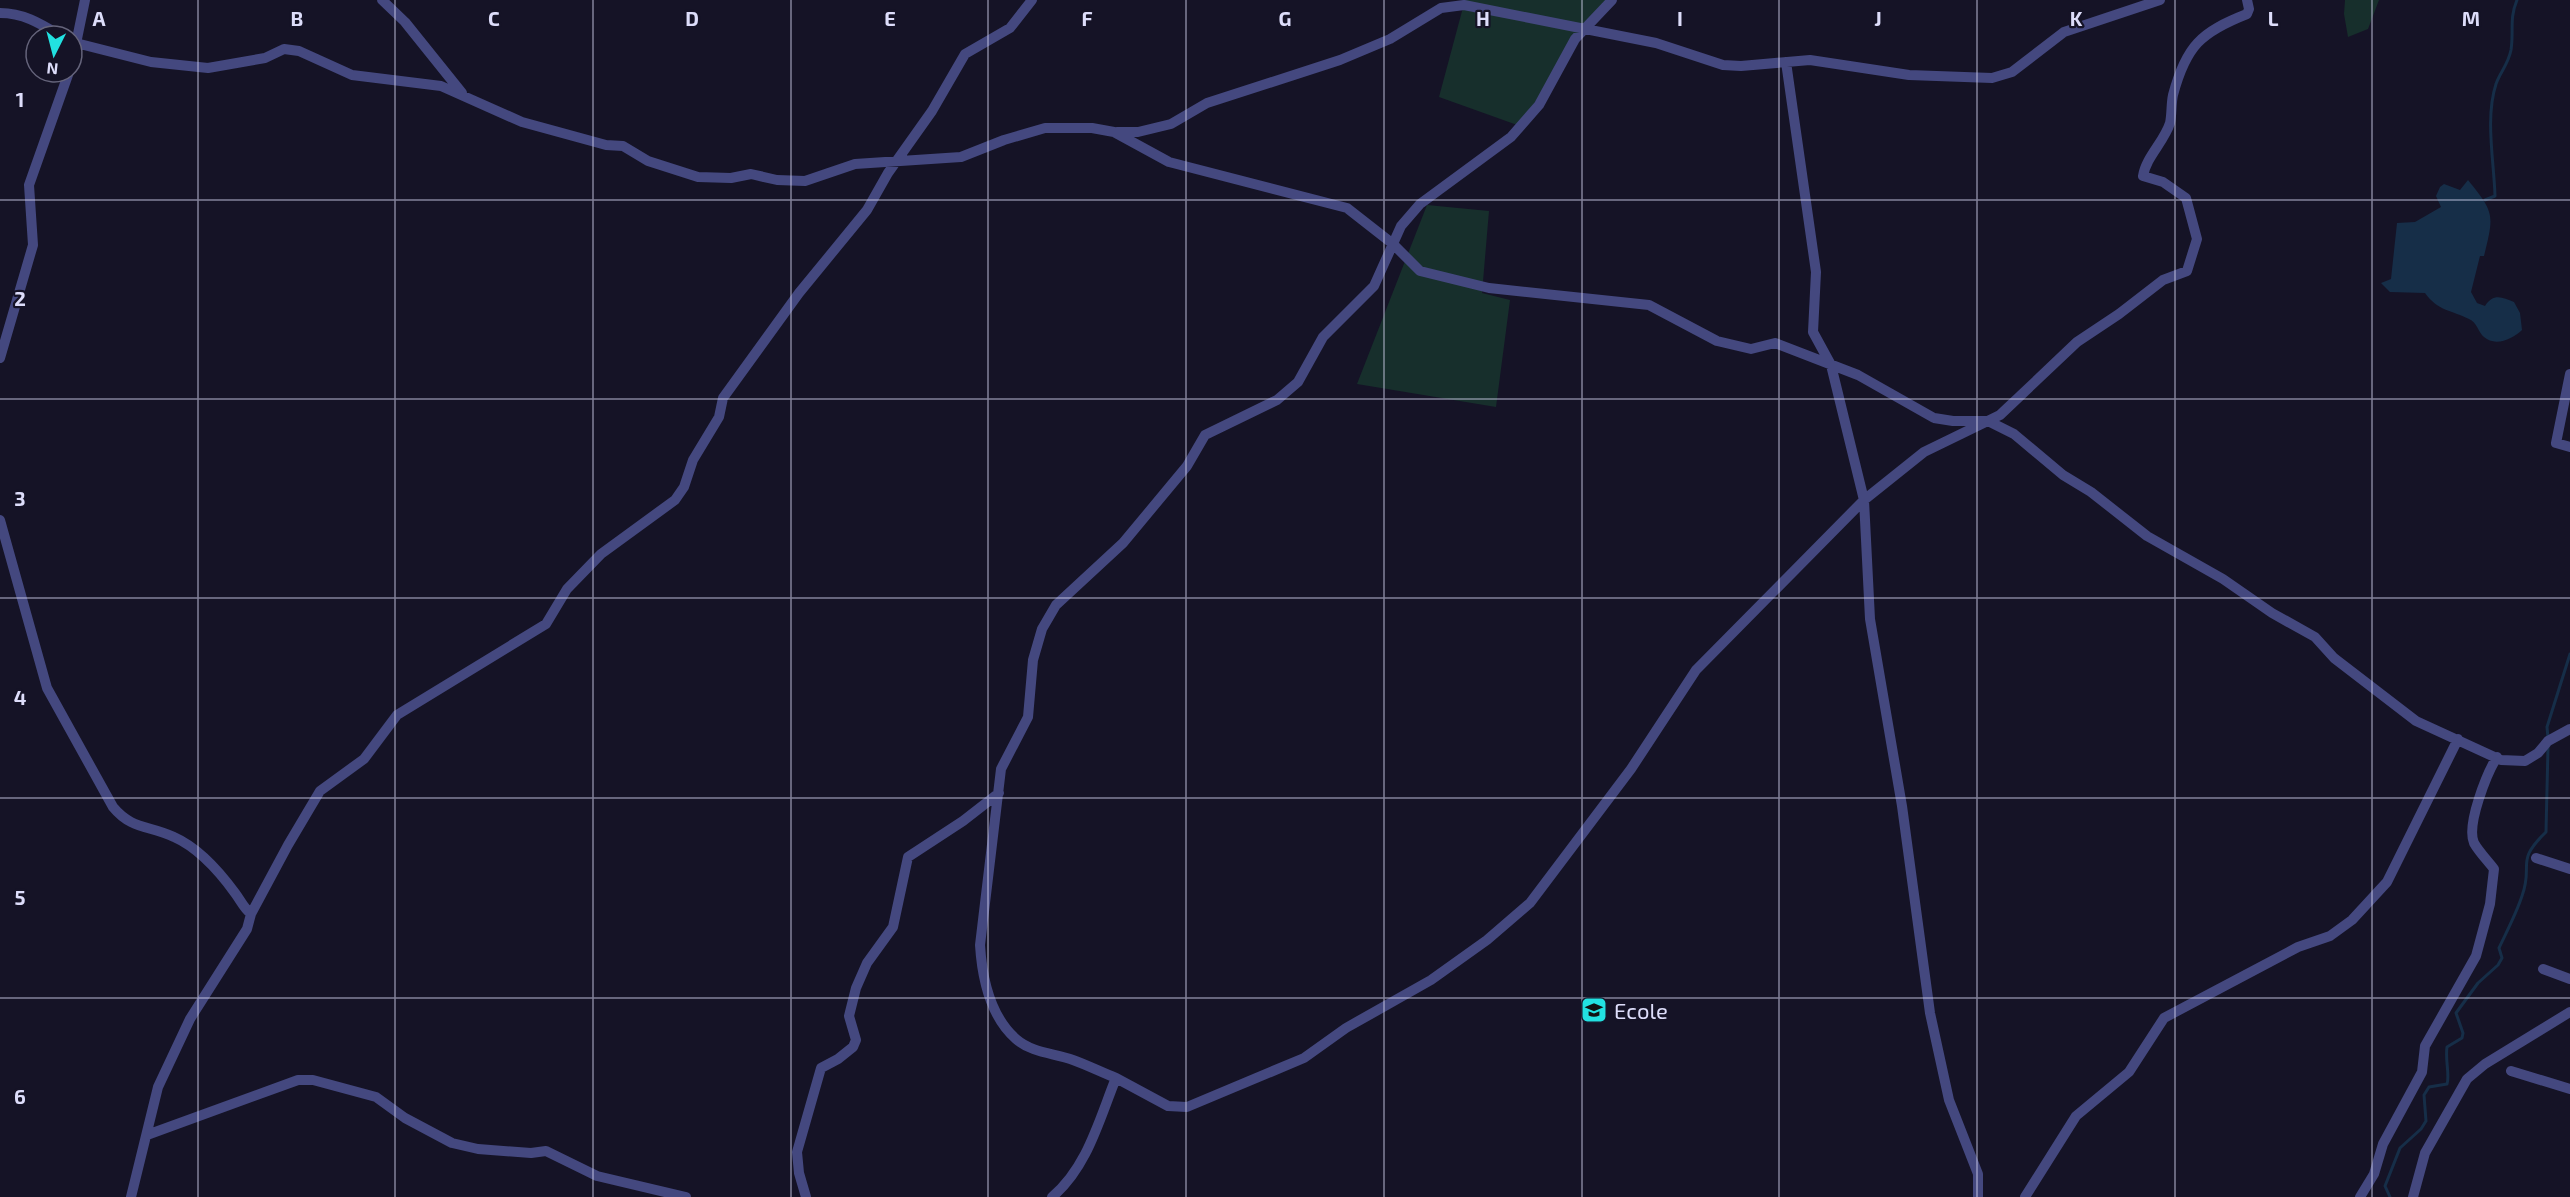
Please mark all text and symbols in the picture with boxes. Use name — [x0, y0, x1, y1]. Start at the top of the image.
text: A — [92, 6, 106, 30]
text: B — [291, 6, 303, 30]
text: C — [488, 6, 500, 30]
text: D — [685, 6, 699, 30]
text: E — [884, 6, 896, 30]
text: F — [1081, 6, 1093, 30]
text: G — [1279, 6, 1291, 30]
text: H — [1476, 6, 1490, 30]
text: I — [1677, 6, 1683, 30]
text: J — [1874, 6, 1882, 30]
text: K — [2070, 6, 2083, 30]
text: L — [2268, 6, 2279, 30]
text: M — [2462, 6, 2480, 30]
north arrow — [24, 24, 84, 84]
text: N — [46, 59, 59, 79]
text: 1 — [16, 87, 24, 111]
text: 2 — [14, 286, 26, 310]
text: 3 — [14, 486, 26, 510]
text: 4 — [14, 685, 27, 709]
text: 5 — [14, 885, 26, 909]
school or university icon: Ecole — [1579, 995, 1609, 1025]
place label: Ecole — [1614, 997, 1668, 1023]
text: 6 — [14, 1084, 26, 1108]

